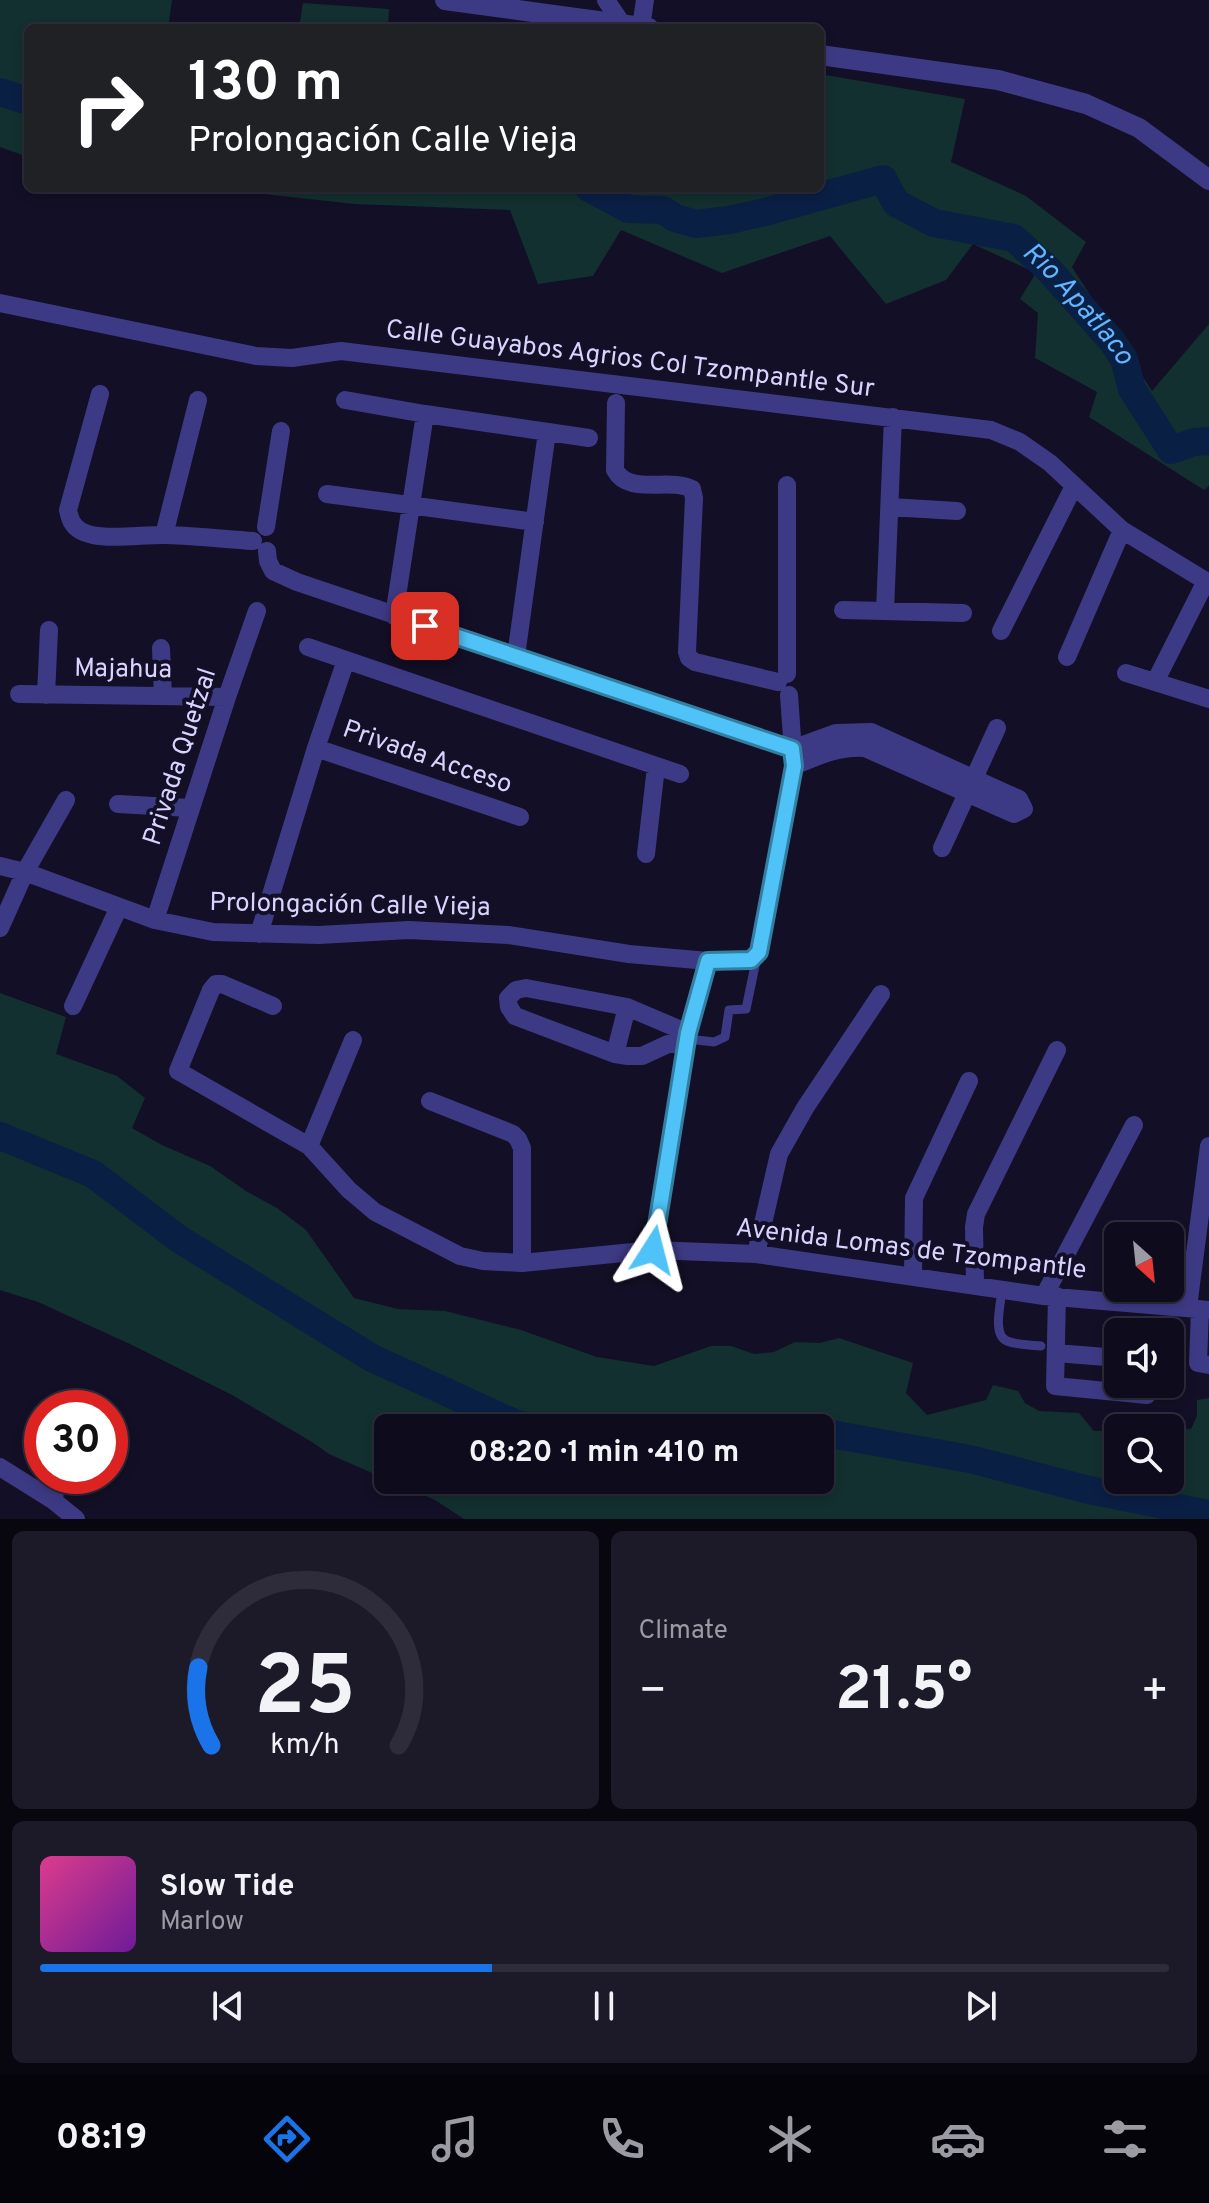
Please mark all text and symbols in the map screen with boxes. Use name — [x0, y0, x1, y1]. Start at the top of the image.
text: 130 m — [188, 50, 343, 120]
icon: right — [56, 56, 160, 160]
text: Prolongación Calle Vieja — [188, 119, 578, 165]
water label: Rio Apatlaco — [1014, 236, 1141, 373]
street label: Calle Guayabos Agrios Col Tzompantle Sur — [384, 314, 876, 406]
pin — [391, 592, 459, 660]
icon: arrive — [403, 604, 447, 648]
street label: Majahua — [74, 653, 172, 687]
street label: Privada Quetzal — [137, 664, 225, 850]
street label: Privada Acceso — [338, 714, 516, 802]
street label: Prolongación Calle Vieja — [209, 887, 491, 925]
position arrow — [611, 1208, 695, 1292]
street label: Avenida Lomas de Tzompantle — [734, 1212, 1088, 1288]
north arrow — [1104, 1222, 1184, 1302]
map controls — [1104, 1222, 1184, 1494]
button: sound — [1104, 1318, 1184, 1398]
speed limit sign: 30 — [24, 1390, 128, 1494]
button: search — [1104, 1414, 1184, 1494]
text: 08:20 · 1 min · 410 m — [469, 1435, 739, 1472]
text: Climate — [639, 1615, 728, 1648]
text: 25 — [254, 1639, 356, 1744]
text: 21.5° — [835, 1655, 972, 1731]
text: − — [639, 1665, 667, 1721]
text: + — [1141, 1665, 1169, 1721]
text: km/h — [271, 1728, 340, 1764]
text: Slow Tide — [160, 1869, 294, 1906]
text: Marlow — [160, 1906, 244, 1939]
icon: previous — [206, 1984, 250, 2028]
icon: pause — [582, 1984, 626, 2028]
icon: next — [959, 1984, 1003, 2028]
icon: directions — [259, 2111, 315, 2167]
icon: music — [427, 2111, 483, 2167]
icon: phone — [594, 2111, 650, 2167]
icon: climate — [762, 2111, 818, 2167]
icon: car — [930, 2111, 986, 2167]
icon: filters — [1097, 2111, 1153, 2167]
text: 08:19 — [56, 2116, 147, 2162]

